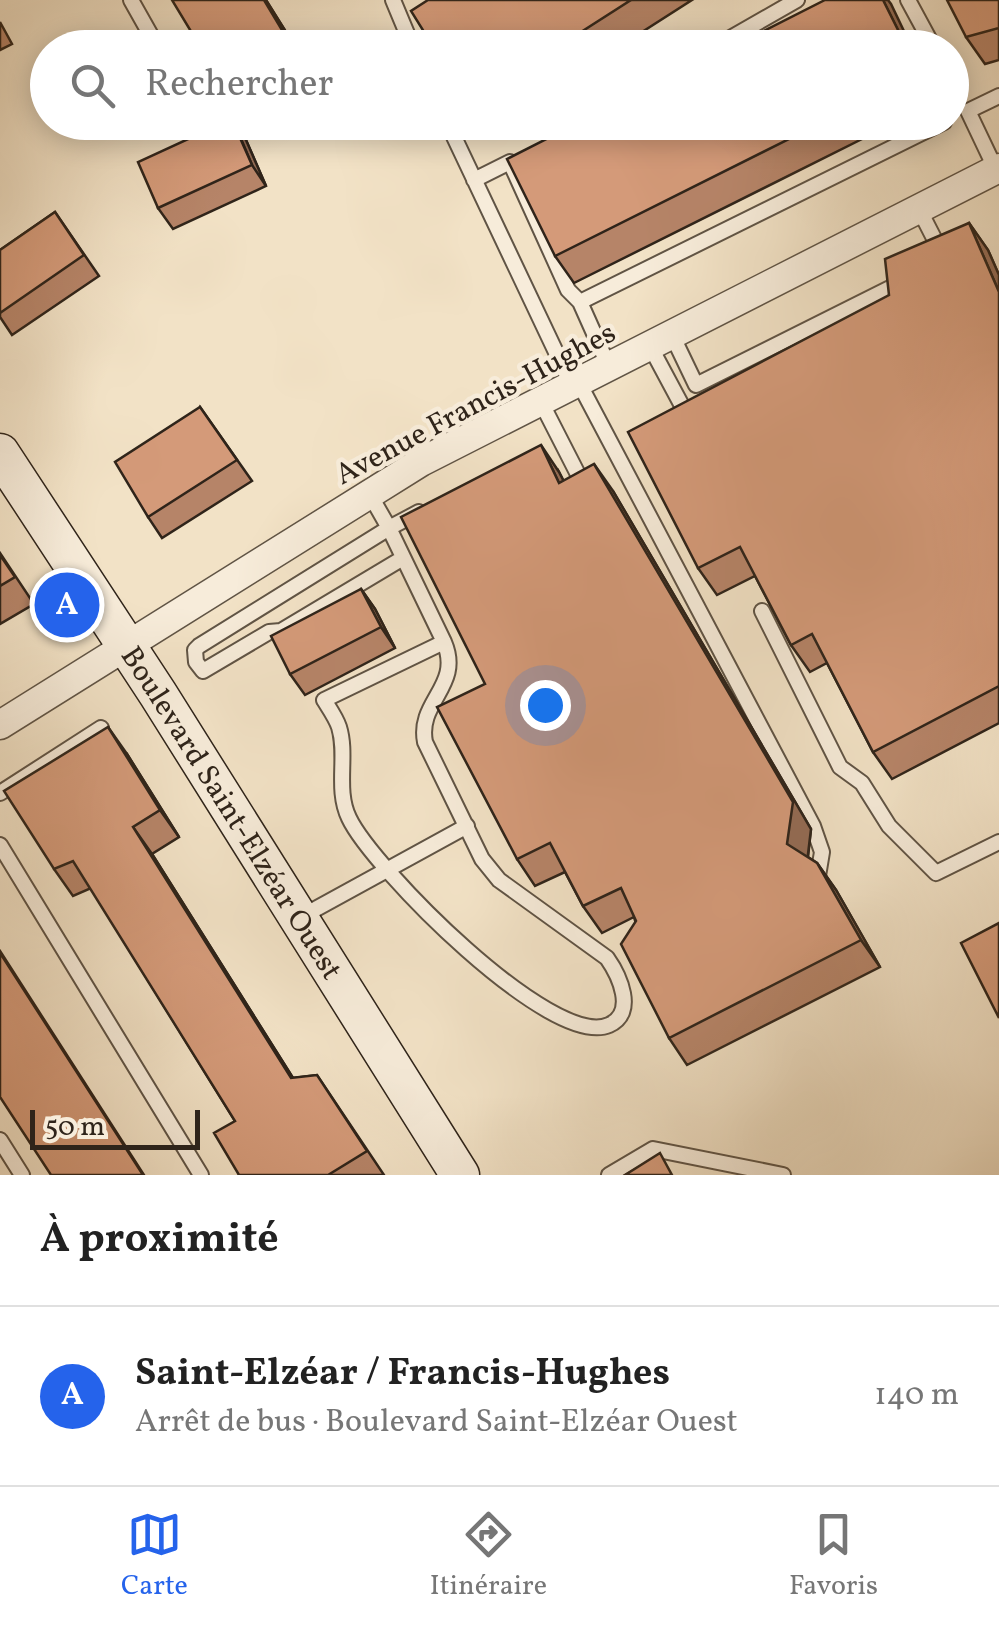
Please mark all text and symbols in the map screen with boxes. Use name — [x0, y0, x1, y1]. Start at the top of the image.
search box — [30, 30, 969, 140]
icon: search — [65, 58, 120, 113]
text: Rechercher — [145, 59, 333, 112]
street label: Avenue Francis-Hughes — [328, 313, 624, 497]
pin: A — [34, 568, 100, 642]
street label: Boulevard Saint-Elzéar Ouest — [109, 639, 351, 989]
your location — [520, 680, 571, 731]
scale bar — [30, 1105, 200, 1150]
text: 50 m — [45, 1108, 105, 1147]
text: À proximité — [40, 1211, 279, 1270]
text: Saint-Elzéar / Francis-Hughes — [135, 1348, 670, 1401]
text: A — [61, 1374, 84, 1418]
text: 140 m — [874, 1374, 959, 1418]
text: Arrêt de bus · Boulevard Saint-Elzéar Ouest — [135, 1401, 738, 1445]
tab: Carte — [121, 1507, 188, 1606]
tab: Itinéraire — [430, 1507, 547, 1606]
tab: Favoris — [789, 1507, 878, 1606]

